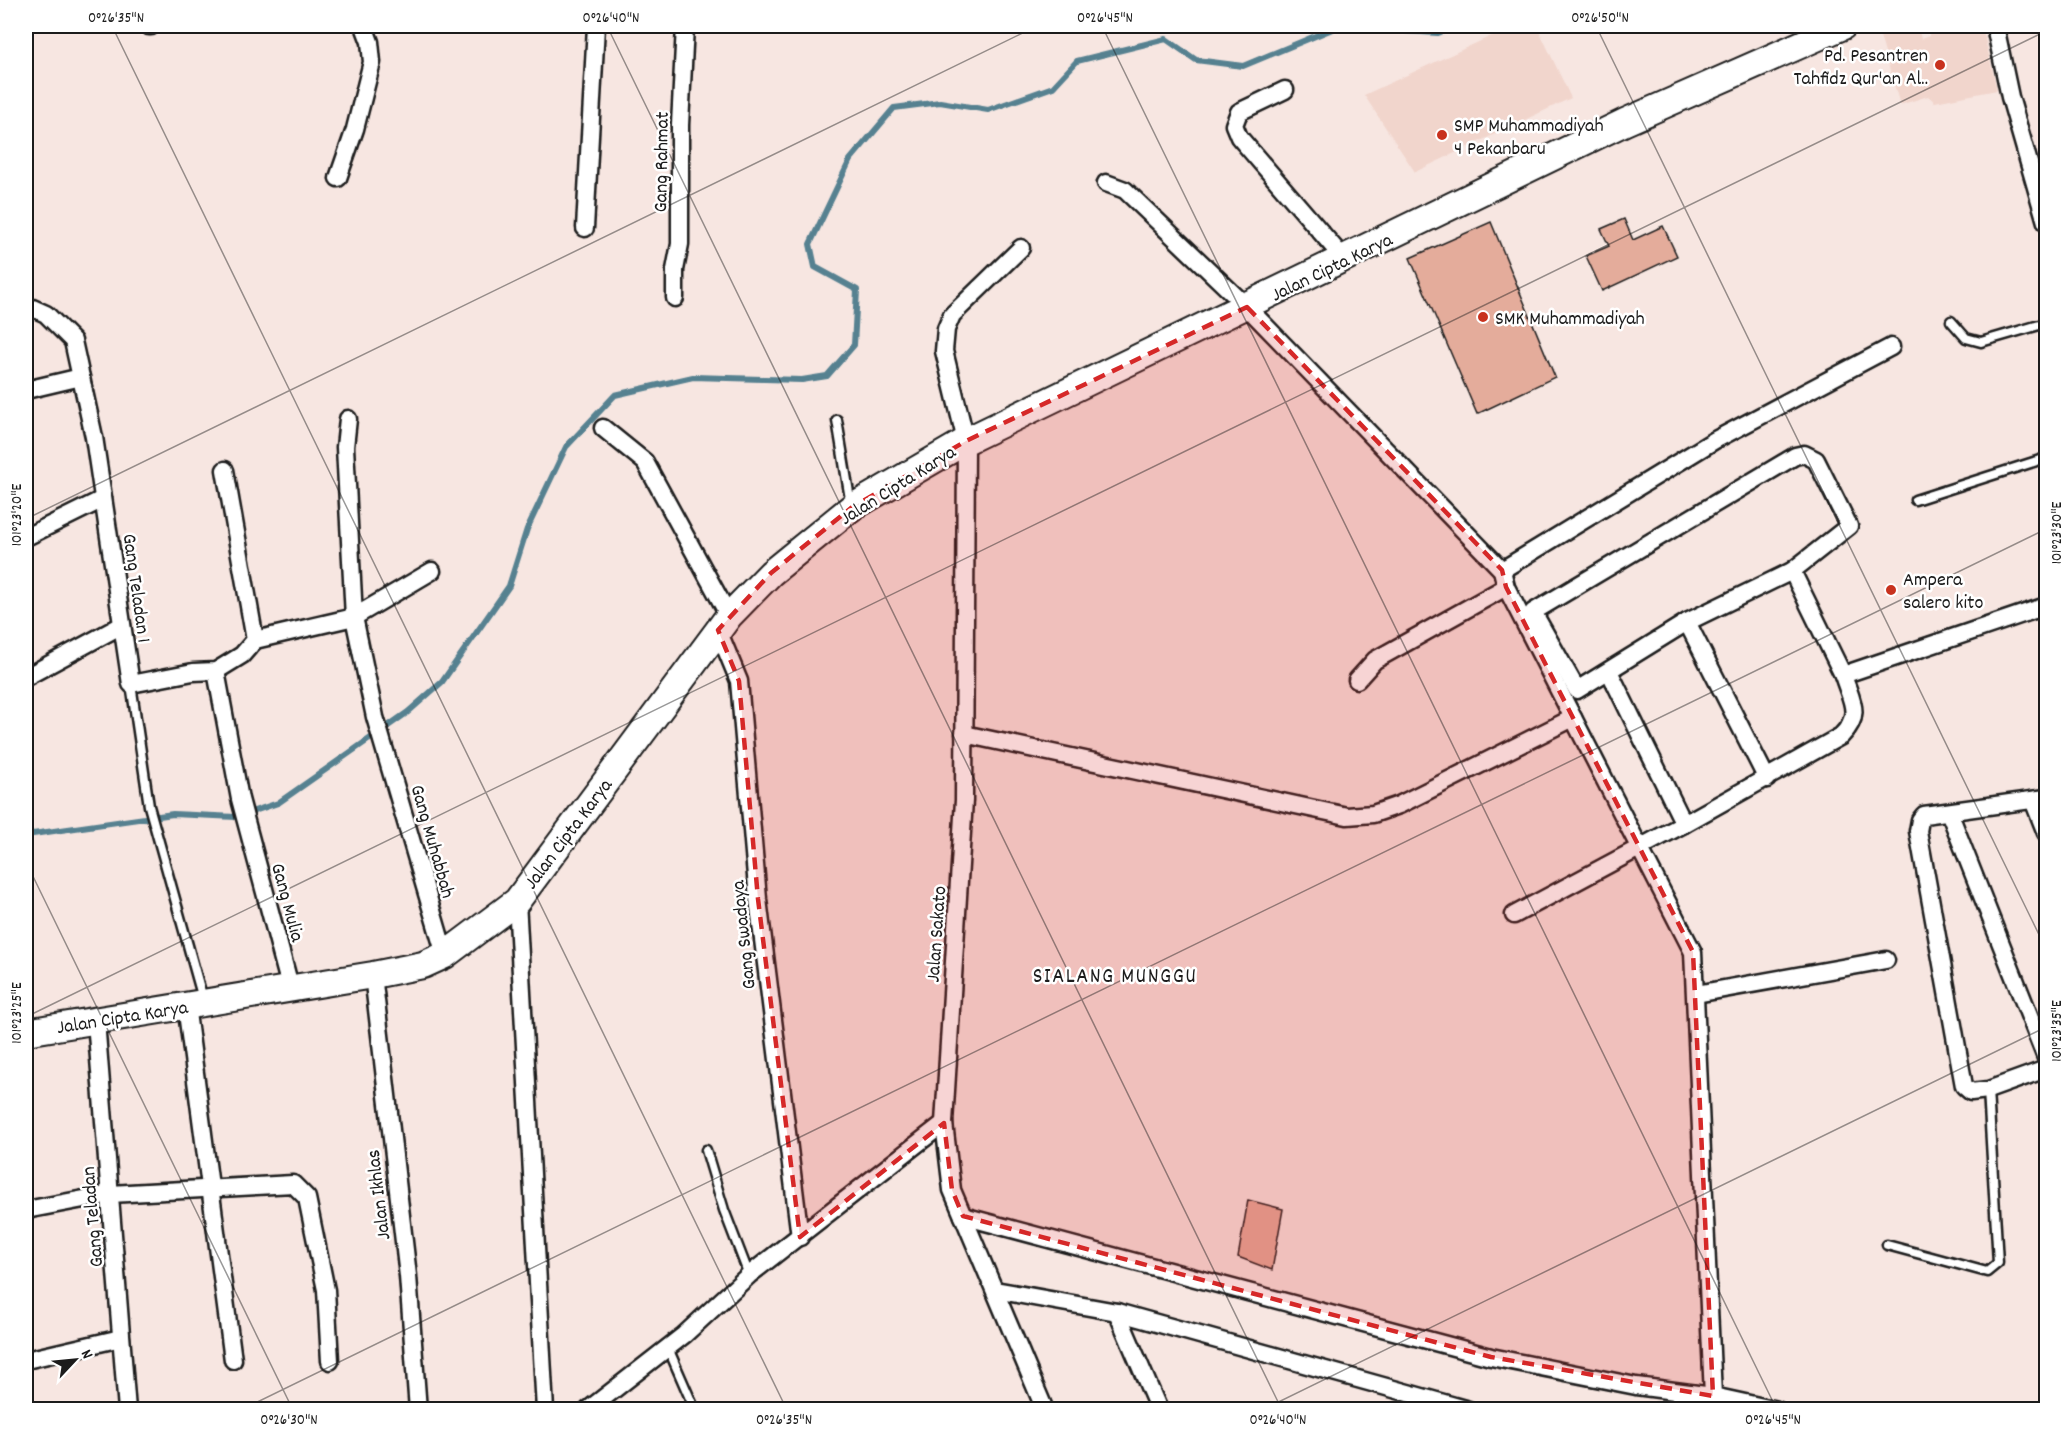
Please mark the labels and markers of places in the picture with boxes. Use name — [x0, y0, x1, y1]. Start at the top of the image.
place label: Pd. Pesantren Tahfidz Qur'an Al.. — [1794, 43, 1928, 94]
marker: Pd. Pesantren Tahfidz Qur'an Al.. — [1933, 58, 1947, 72]
place label: SMP Muhammadiyah 4 Pekanbaru — [1454, 113, 1604, 164]
marker: SMP Muhammadiyah 4 Pekanbaru — [1435, 128, 1449, 142]
place label: SMK Muhammadiyah — [1495, 306, 1645, 334]
marker: SMK Muhammadiyah — [1476, 310, 1490, 324]
place label: Ampera salero kito — [1903, 567, 1984, 618]
marker: Ampera salero kito — [1884, 583, 1898, 597]

